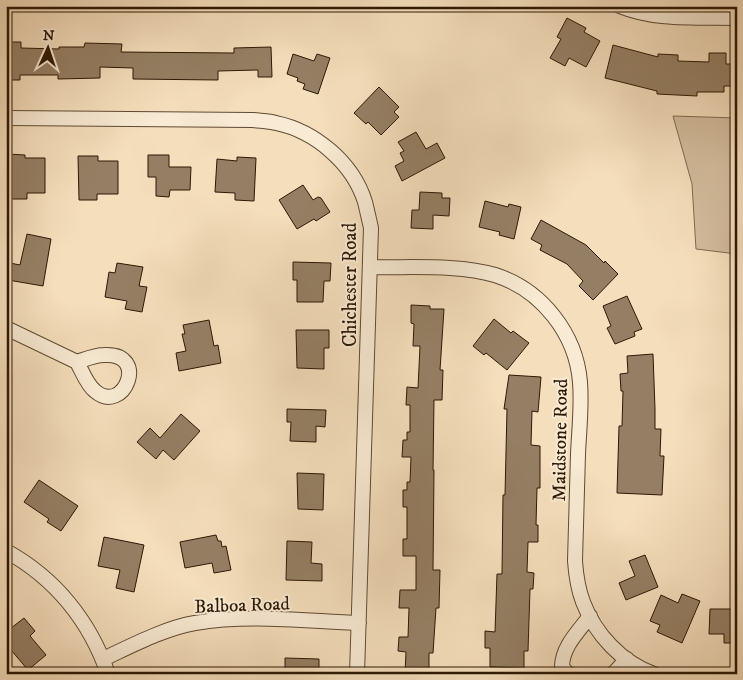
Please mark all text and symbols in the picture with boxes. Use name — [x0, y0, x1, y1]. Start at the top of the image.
north arrow — [22, 22, 72, 72]
text: N — [42, 27, 55, 45]
street label: Chichester Road — [339, 222, 362, 347]
street label: Maidstone Road — [548, 378, 573, 502]
street label: Balboa Road — [194, 592, 291, 619]

